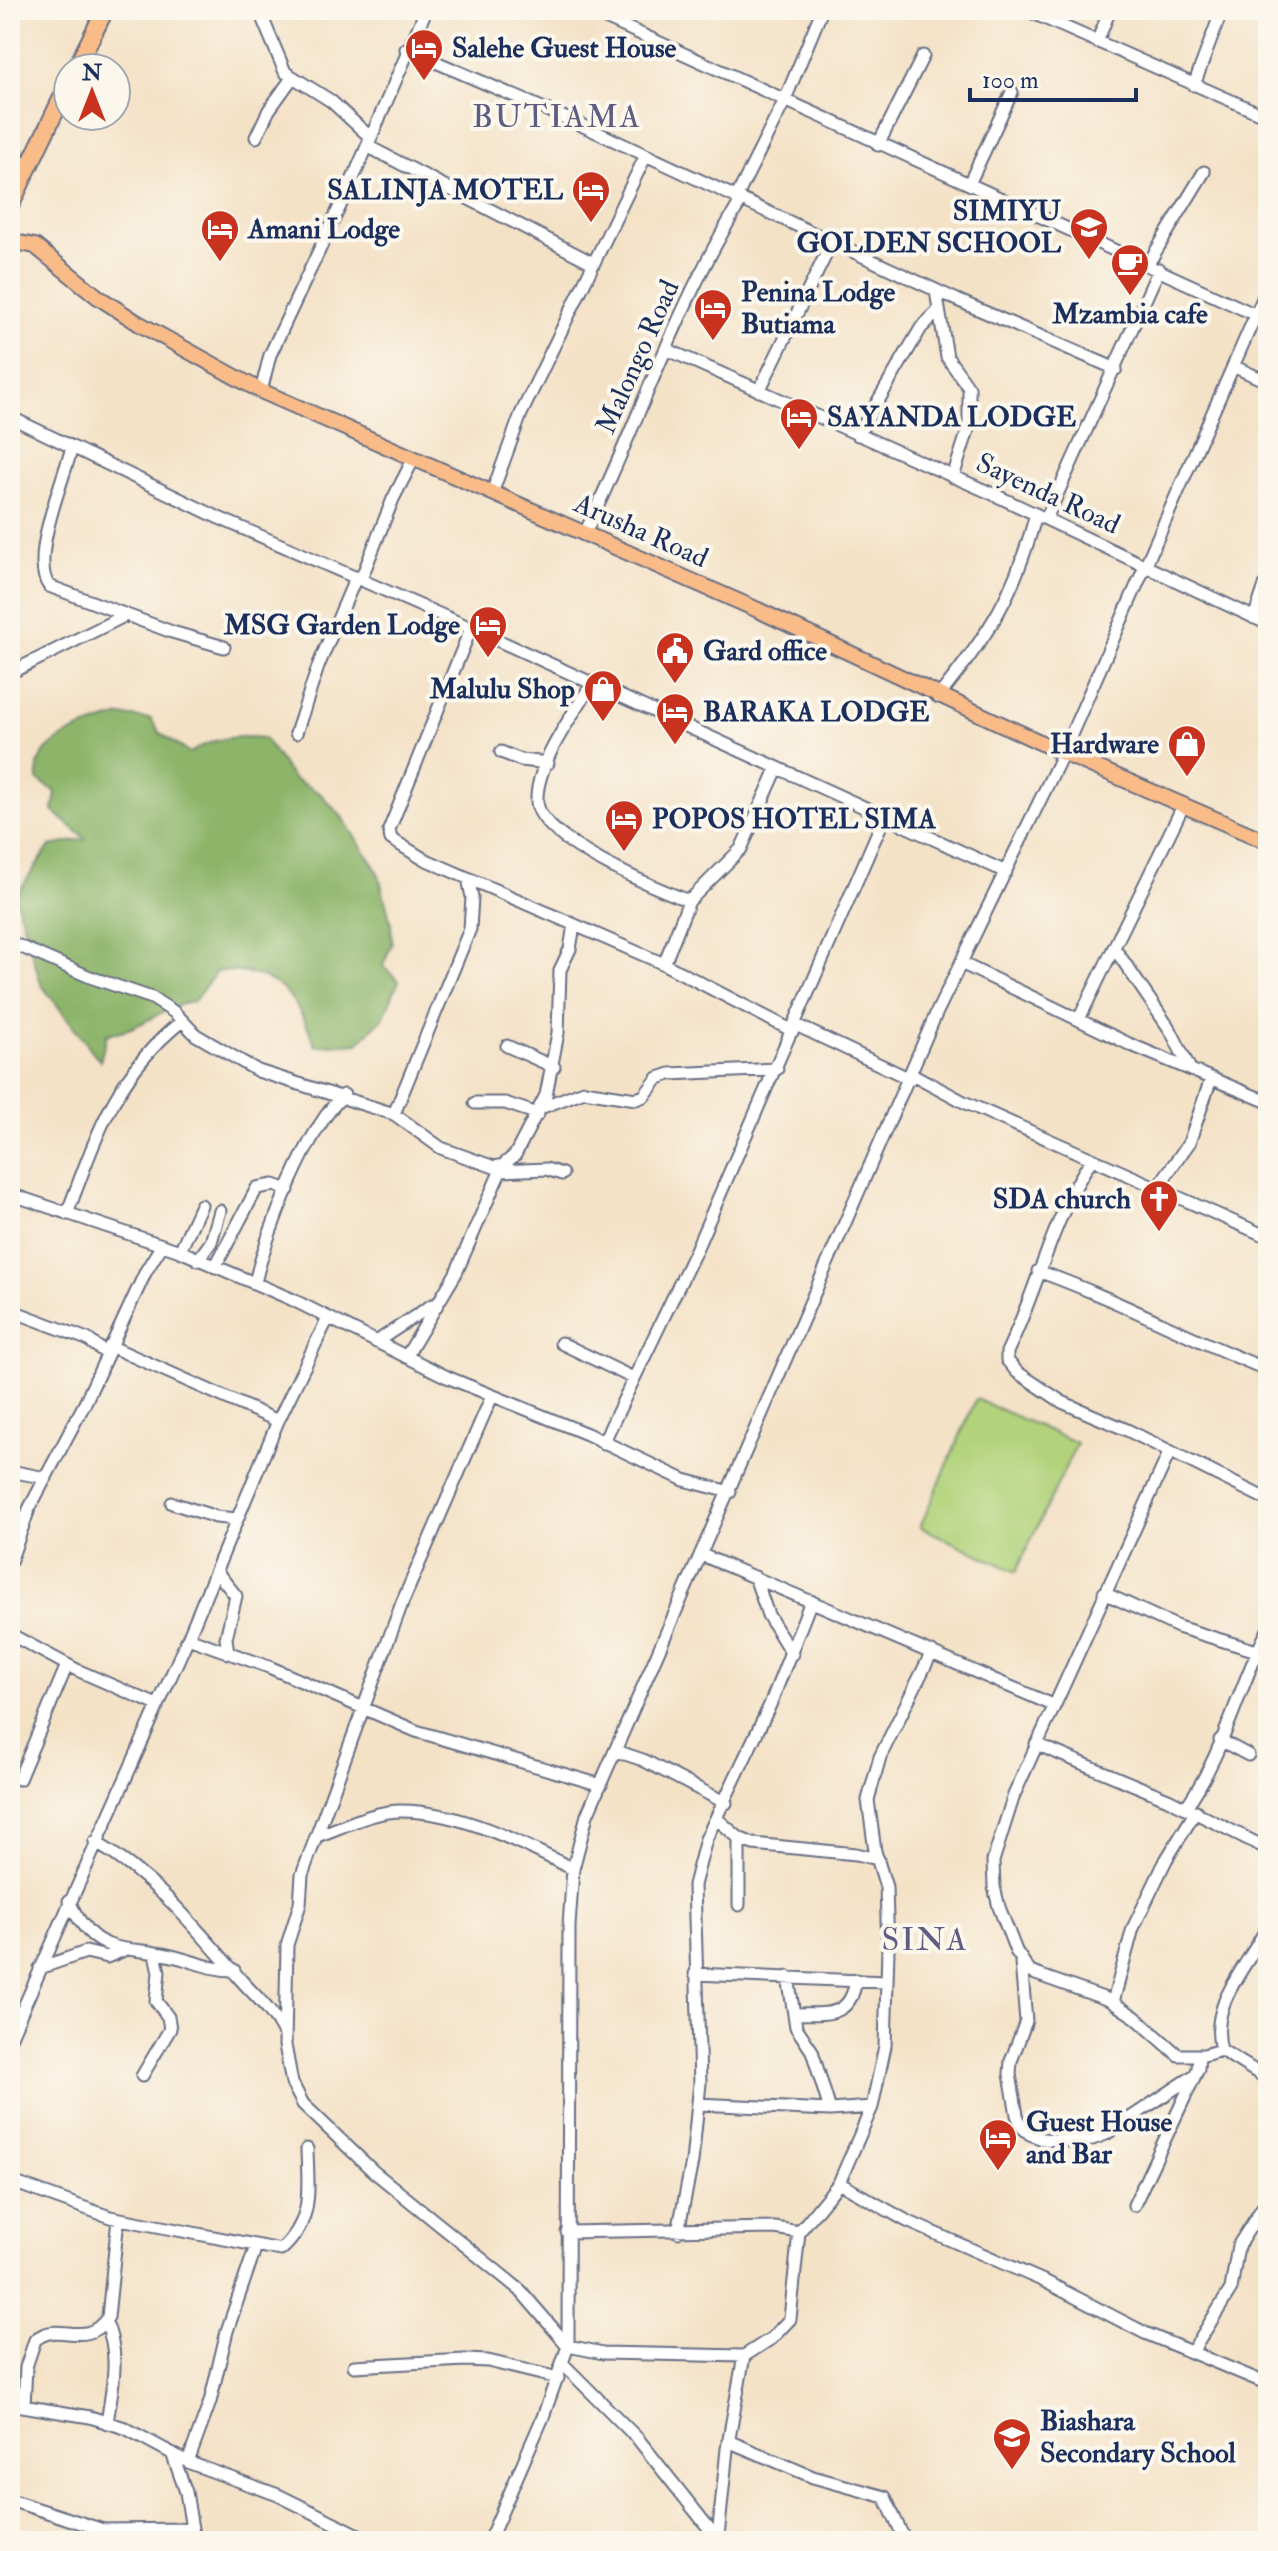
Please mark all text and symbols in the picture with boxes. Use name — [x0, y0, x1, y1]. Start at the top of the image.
hotel icon: Salehe Guest House — [403, 27, 445, 82]
place label: Salehe Guest House — [452, 31, 677, 66]
north arrow — [52, 52, 132, 132]
scale bar — [970, 52, 1136, 102]
text: N — [81, 59, 102, 87]
text: 100 m — [982, 65, 1039, 96]
district label: BUTIAMA — [472, 97, 642, 137]
hotel icon: SALINJA MOTEL — [570, 169, 612, 224]
place label: SALINJA MOTEL — [327, 173, 564, 208]
place label: SIMIYU GOLDEN SCHOOL — [797, 194, 1062, 261]
school or university icon: SIMIYU GOLDEN SCHOOL — [1068, 206, 1110, 261]
hotel icon: Amani Lodge — [199, 208, 241, 263]
place label: Amani Lodge — [247, 212, 400, 247]
cafe icon: Mzambia cafe — [1109, 242, 1151, 297]
street label: Malongo Road — [588, 274, 688, 440]
place label: Penina Lodge Butiama — [741, 275, 896, 342]
hotel icon: Penina Lodge Butiama — [692, 287, 734, 342]
place label: Mzambia cafe — [1051, 297, 1208, 332]
hotel icon: SAYANDA LODGE — [778, 396, 820, 451]
place label: SAYANDA LODGE — [827, 400, 1076, 435]
street label: Sayenda Road — [970, 445, 1126, 543]
street label: Arusha Road — [568, 486, 714, 576]
hotel icon: MSG Garden Lodge — [467, 604, 509, 659]
place label: MSG Garden Lodge — [223, 608, 460, 643]
public building icon: Gard office — [654, 630, 696, 685]
place label: Gard office — [703, 634, 827, 669]
shop icon: Malulu Shop — [582, 668, 624, 723]
place label: Malulu Shop — [429, 672, 575, 707]
hotel icon: BARAKA LODGE — [654, 691, 696, 746]
place label: BARAKA LODGE — [703, 695, 930, 730]
shop icon: Hardware — [1166, 723, 1208, 778]
place label: Hardware — [1050, 727, 1159, 762]
hotel icon: POPOS HOTEL SIMA — [603, 798, 645, 853]
place label: POPOS HOTEL SIMA — [652, 802, 936, 837]
church icon: SDA church — [1138, 1178, 1180, 1233]
place label: SDA church — [993, 1182, 1131, 1217]
district label: SINA — [881, 1920, 969, 1960]
place label: Guest House and Bar — [1026, 2105, 1172, 2172]
hotel icon: Guest House and Bar — [977, 2117, 1019, 2172]
place label: Biashara Secondary School — [1040, 2404, 1237, 2471]
school or university icon: Biashara Secondary School — [991, 2416, 1033, 2471]

